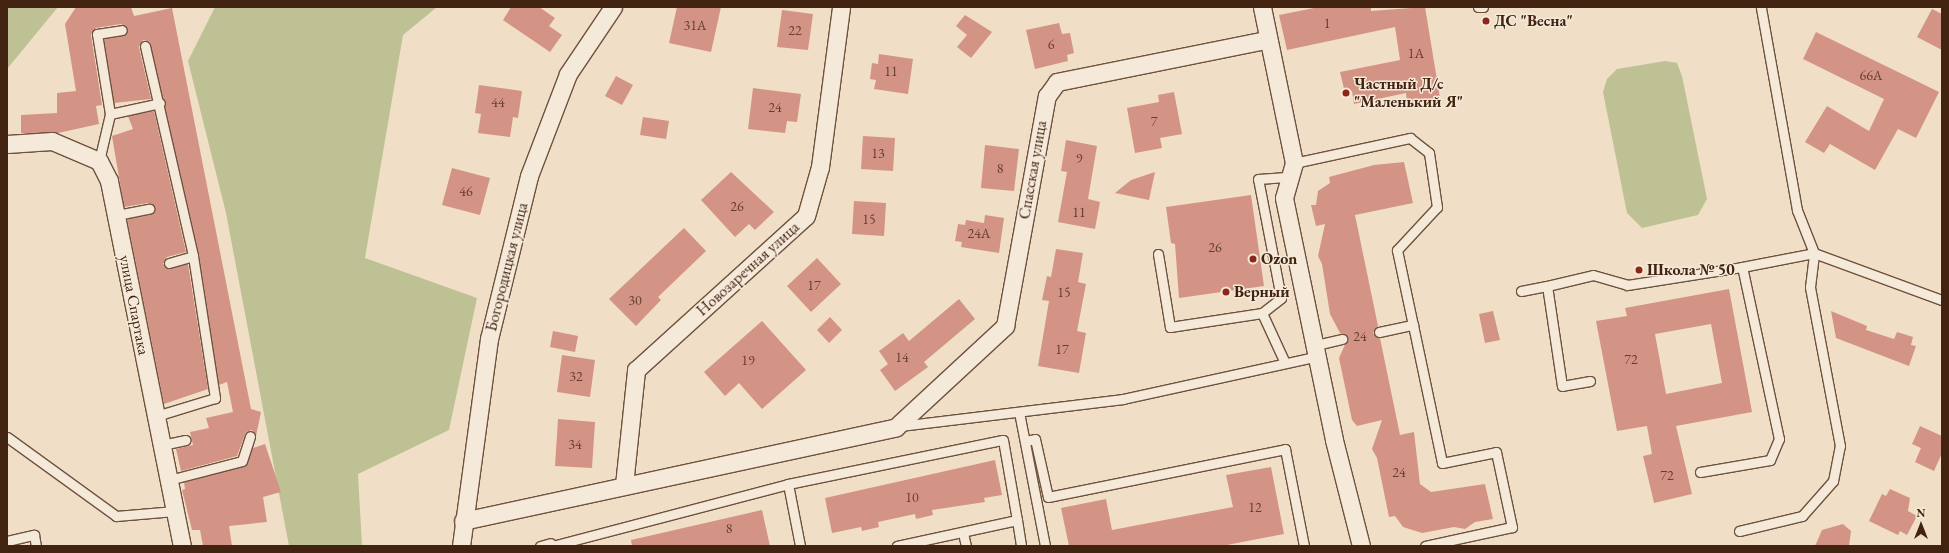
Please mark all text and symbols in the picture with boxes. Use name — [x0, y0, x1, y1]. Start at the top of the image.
place label: ДС "Весна" — [1494, 11, 1573, 31]
house number: 1 — [1324, 15, 1330, 31]
marker: ДС "Весна" — [1481, 16, 1491, 26]
house number: 31А — [683, 17, 707, 33]
house number: 22 — [788, 22, 802, 38]
house number: 6 — [1048, 36, 1054, 52]
house number: 1А — [1408, 45, 1424, 61]
house number: 11 — [884, 63, 898, 79]
house number: 66А — [1859, 67, 1883, 83]
place label: Частный Д/с "Маленький Я" — [1354, 74, 1463, 112]
marker: Частный Д/с "Маленький Я" — [1341, 88, 1351, 98]
house number: 44 — [491, 94, 505, 110]
house number: 24 — [768, 99, 782, 115]
house number: 7 — [1151, 113, 1157, 129]
street label: Спасская улица — [1015, 119, 1051, 221]
house number: 13 — [871, 145, 885, 161]
house number: 9 — [1076, 150, 1082, 166]
house number: 8 — [997, 160, 1003, 176]
house number: 46 — [459, 183, 473, 199]
house number: 26 — [730, 198, 744, 214]
street label: Богородицкая улица — [482, 201, 532, 333]
house number: 11 — [1072, 204, 1086, 220]
house number: 15 — [862, 211, 876, 227]
street label: Новозаречная улица — [693, 218, 803, 320]
house number: 24А — [967, 225, 991, 241]
house number: 26 — [1208, 239, 1222, 255]
place label: Ozon — [1261, 249, 1297, 269]
street label: улица Спартака — [115, 253, 153, 357]
marker: Ozon — [1248, 254, 1258, 264]
place label: Школа № 50 — [1647, 260, 1735, 280]
marker: Школа № 50 — [1634, 265, 1644, 275]
house number: 17 — [807, 277, 821, 293]
place label: Верный — [1234, 282, 1290, 302]
house number: 15 — [1057, 284, 1071, 300]
marker: Верный — [1221, 287, 1231, 297]
house number: 30 — [628, 292, 642, 308]
house number: 24 — [1353, 328, 1367, 344]
house number: 17 — [1055, 341, 1069, 357]
house number: 14 — [895, 349, 909, 365]
house number: 72 — [1624, 351, 1638, 367]
house number: 19 — [741, 352, 755, 368]
house number: 32 — [569, 368, 583, 384]
house number: 34 — [568, 436, 582, 452]
house number: 24 — [1392, 464, 1406, 480]
house number: 72 — [1660, 467, 1674, 483]
house number: 10 — [905, 489, 919, 505]
house number: 12 — [1248, 499, 1262, 515]
north arrow — [1901, 505, 1941, 545]
text: N — [1917, 506, 1925, 520]
house number: 8 — [726, 520, 732, 536]

